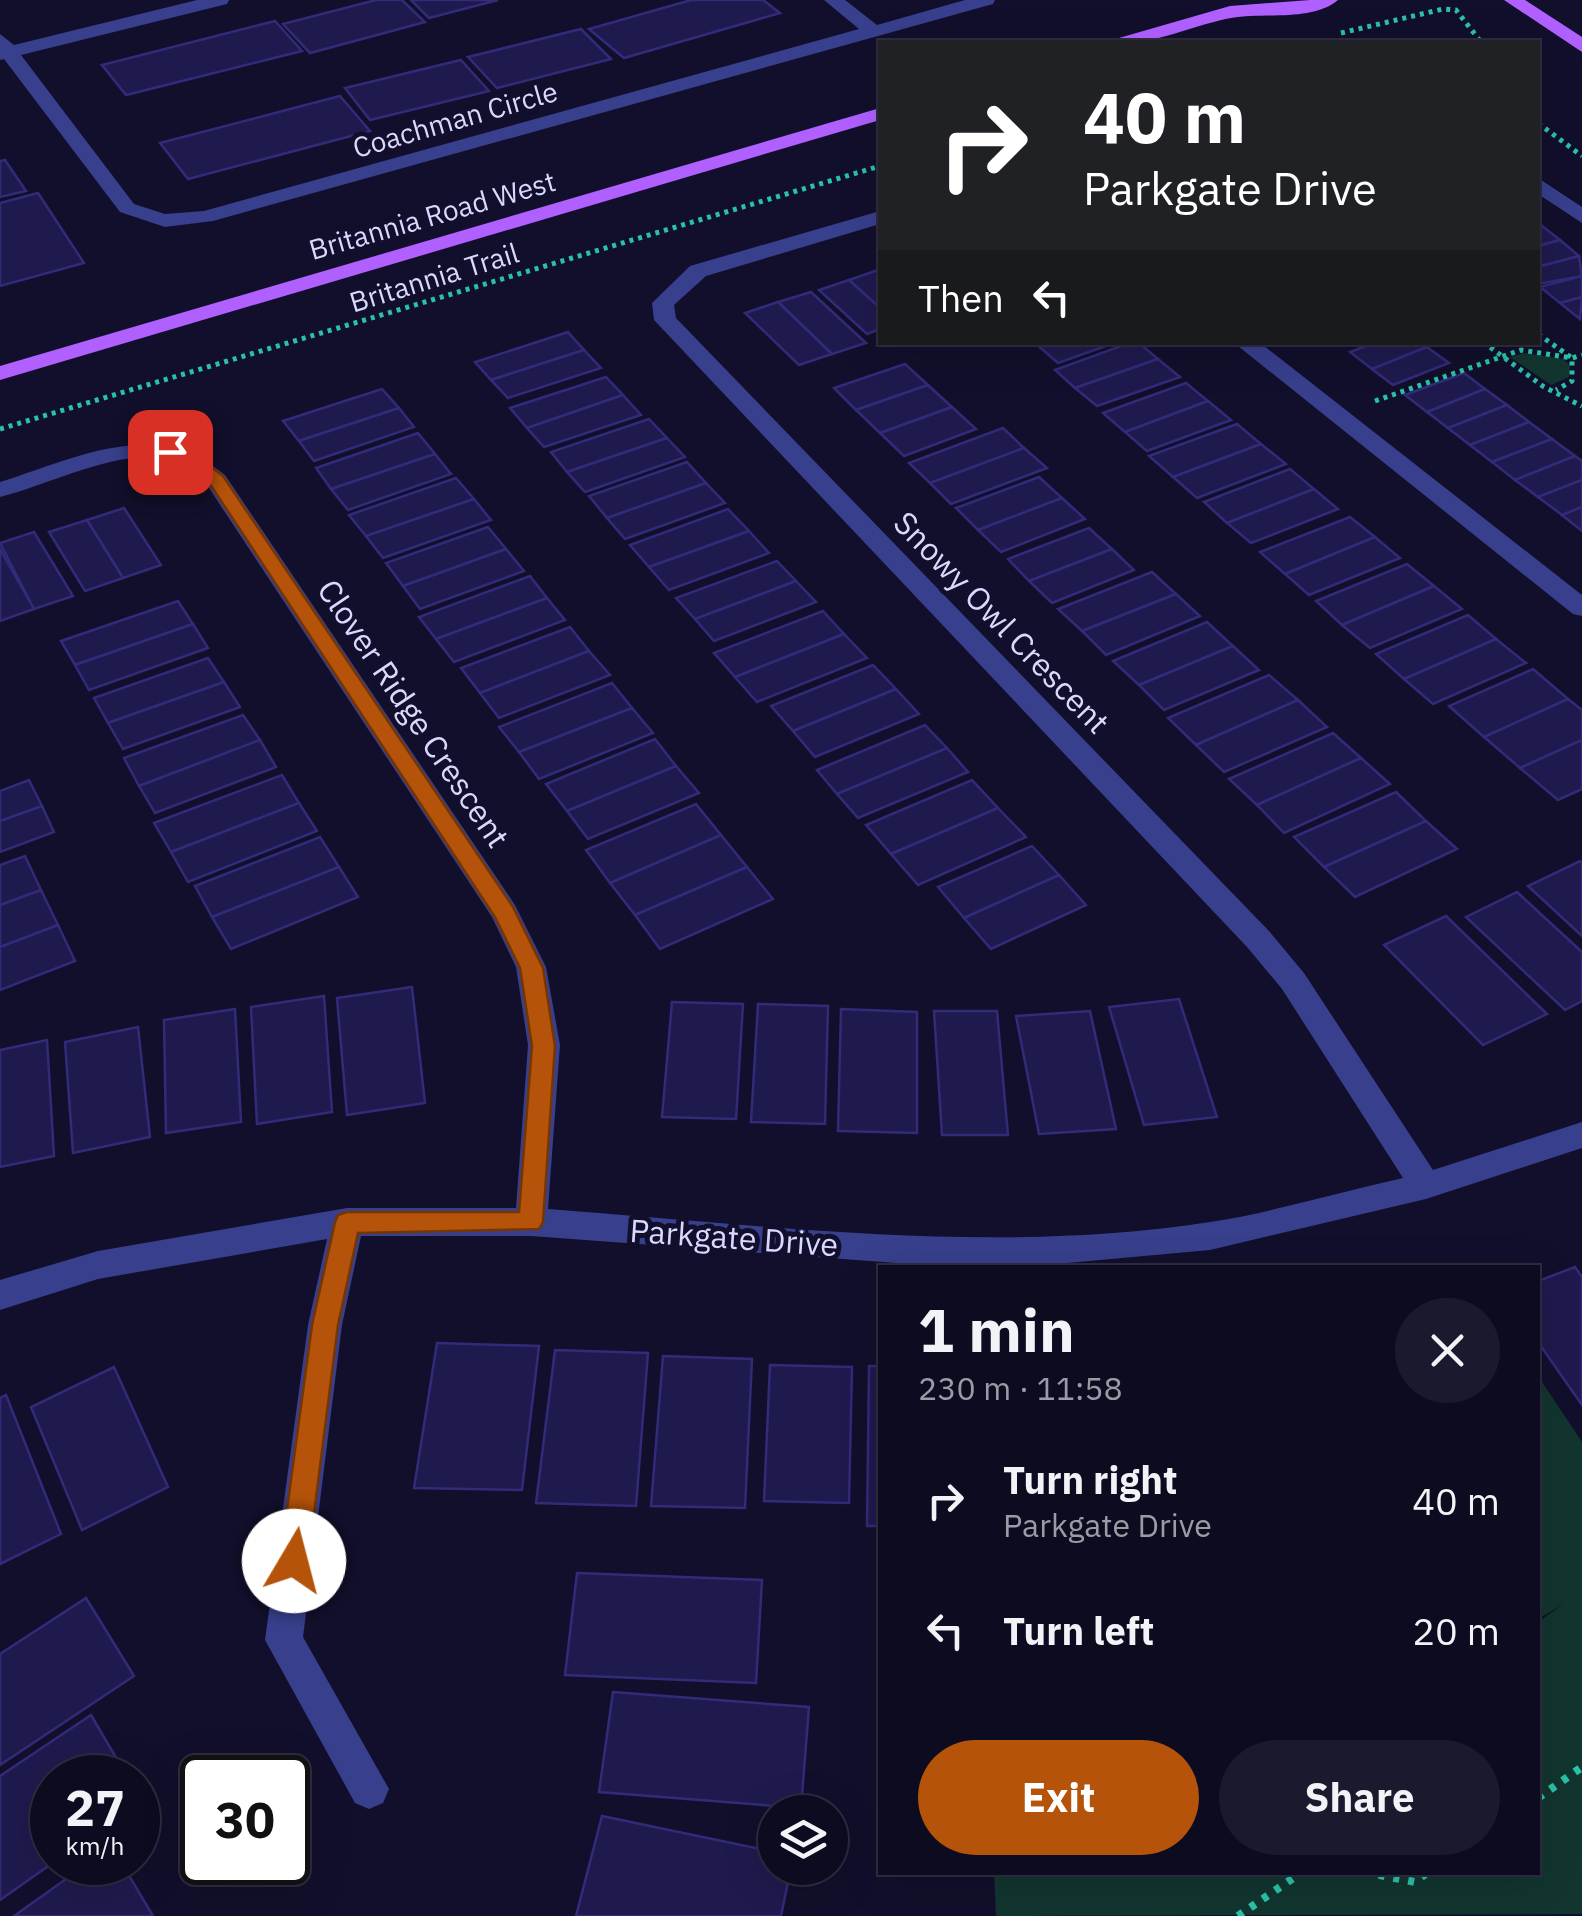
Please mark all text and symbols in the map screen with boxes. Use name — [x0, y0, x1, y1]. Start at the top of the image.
text: 40 m — [1083, 71, 1246, 162]
street label: Coachman Circle — [348, 72, 562, 166]
icon: right — [918, 80, 1048, 210]
text: Parkgate Drive — [1083, 159, 1377, 217]
street label: Britannia Road West — [304, 162, 560, 268]
street label: Britannia Trail — [345, 234, 523, 320]
icon: left — [1024, 270, 1079, 325]
text: Then — [918, 273, 1004, 322]
pin — [128, 410, 213, 495]
icon: arrive — [143, 425, 198, 480]
street label: Snowy Owl Crescent — [885, 502, 1119, 742]
street label: Clover Ridge Crescent — [309, 571, 519, 855]
street label: Parkgate Drive — [628, 1209, 840, 1265]
text: 1 min — [918, 1290, 1075, 1369]
button: close — [1395, 1298, 1500, 1403]
text: 230 m · 11:58 — [918, 1367, 1123, 1409]
text: Turn right — [1003, 1455, 1178, 1504]
icon: right — [918, 1473, 973, 1528]
text: 40 m — [1412, 1476, 1500, 1525]
text: Parkgate Drive — [1003, 1504, 1212, 1546]
position arrow — [242, 1509, 346, 1613]
icon: left — [918, 1603, 973, 1658]
text: Turn left — [1003, 1606, 1154, 1655]
text: 20 m — [1412, 1606, 1500, 1655]
button: Exit — [918, 1740, 1199, 1855]
button: Share — [1219, 1740, 1500, 1855]
speed limit sign: 30 — [180, 1755, 310, 1885]
text: 27 — [65, 1775, 125, 1840]
map controls — [758, 1795, 848, 1885]
button: layers — [758, 1795, 848, 1885]
text: km/h — [66, 1829, 124, 1862]

